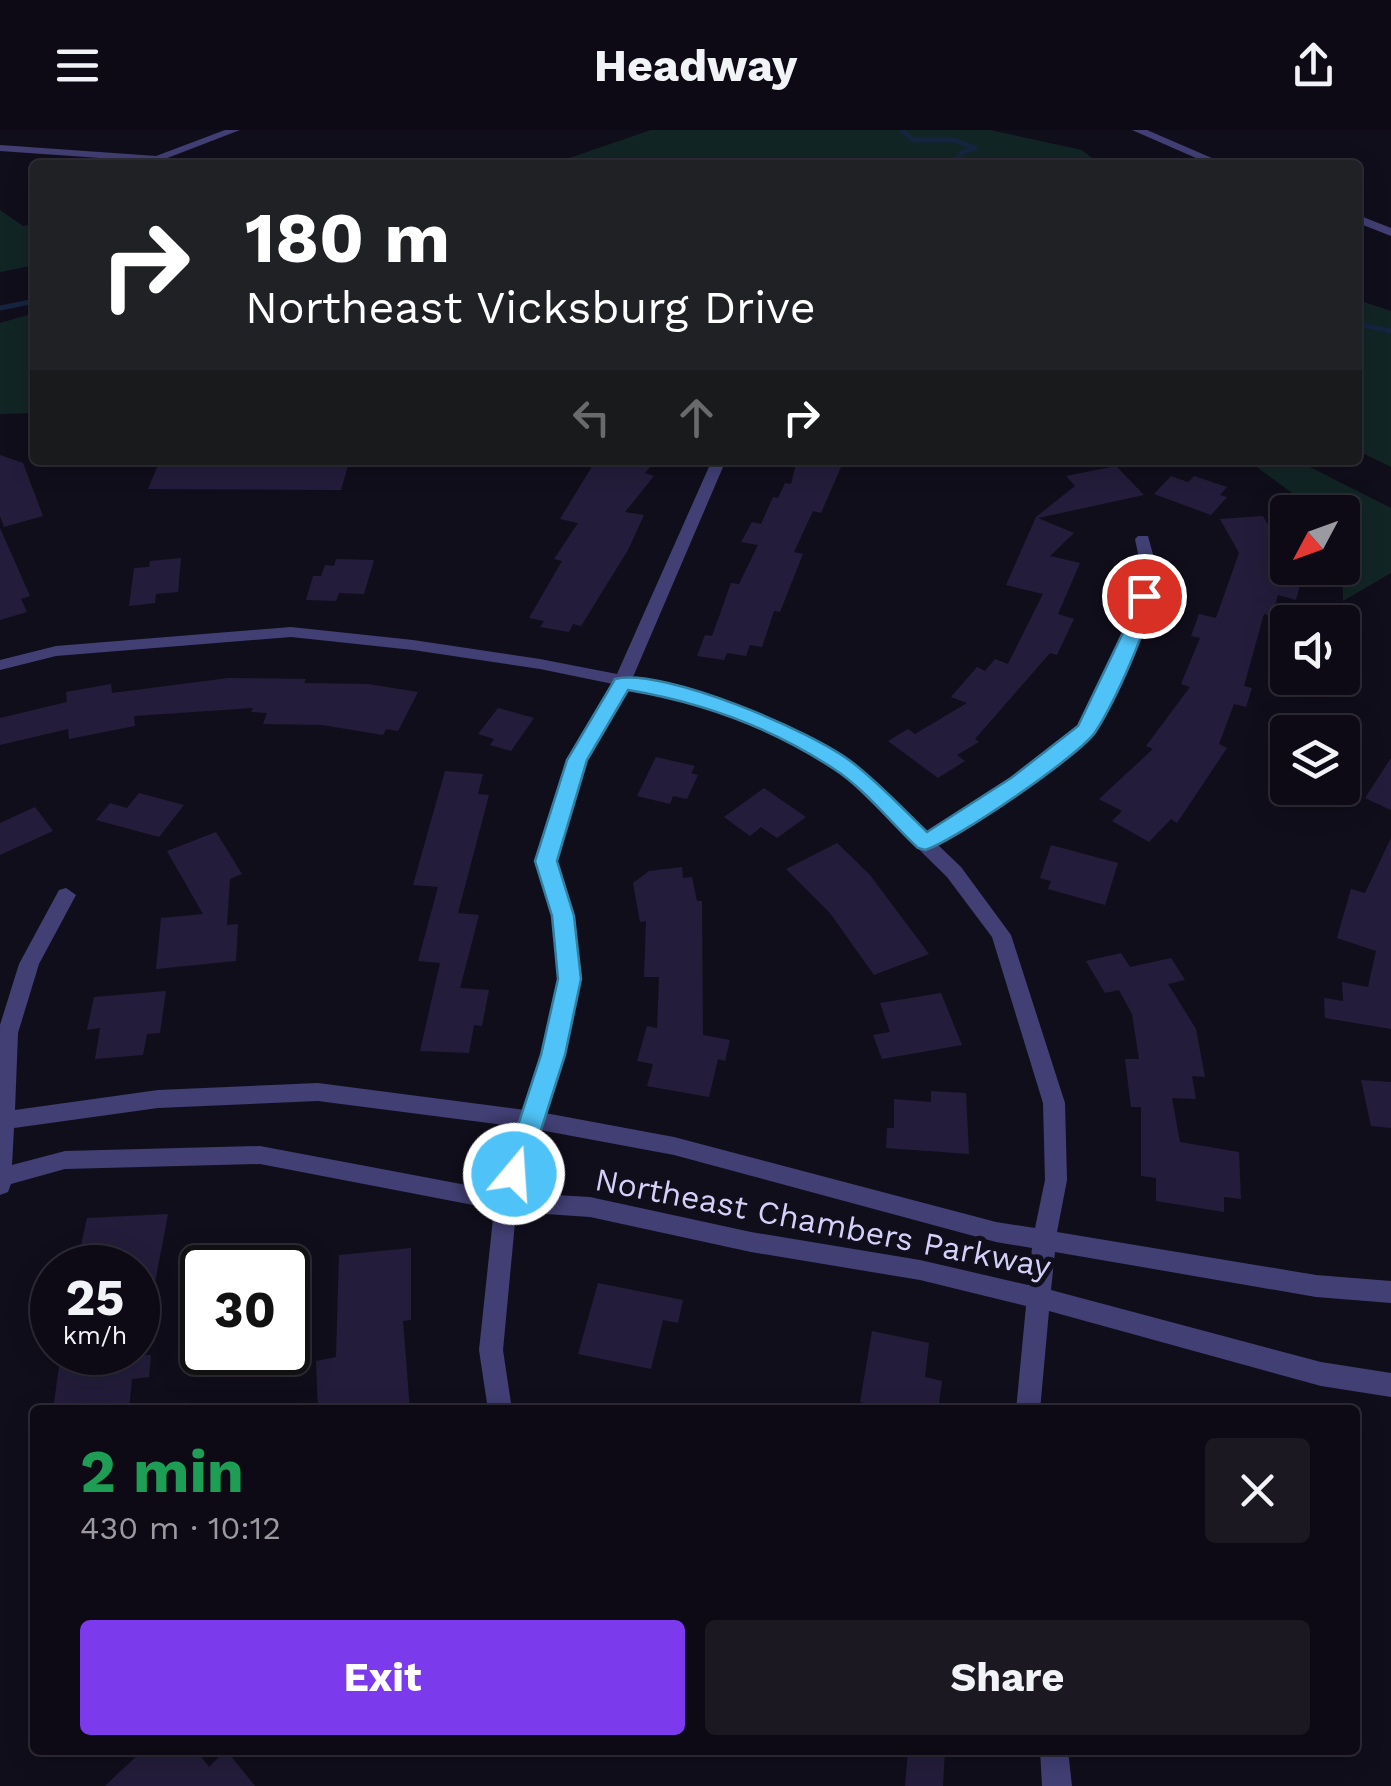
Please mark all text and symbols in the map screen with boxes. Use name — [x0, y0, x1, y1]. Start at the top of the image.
icon: menu — [50, 38, 105, 93]
icon: share — [1286, 38, 1341, 93]
text: Headway — [594, 39, 797, 92]
text: 180 m — [245, 197, 450, 279]
icon: right — [80, 200, 210, 330]
text: Northeast Vicksburg Drive — [245, 281, 816, 334]
icon: left — [564, 390, 619, 445]
icon: ahead — [669, 390, 724, 445]
icon: right — [774, 390, 829, 445]
north arrow — [1270, 495, 1360, 585]
map controls — [1270, 495, 1360, 805]
pin — [1102, 554, 1187, 639]
icon: arrive — [1117, 569, 1172, 624]
button: sound — [1270, 605, 1360, 695]
button: layers — [1270, 715, 1360, 805]
position arrow — [462, 1122, 566, 1226]
street label: Northeast Chambers Parkway — [592, 1160, 1055, 1286]
speed limit sign: 30 — [180, 1245, 310, 1375]
text: 25 — [66, 1268, 124, 1327]
text: km/h — [63, 1321, 127, 1350]
text: 2 min — [80, 1436, 244, 1507]
button: close — [1205, 1438, 1310, 1543]
text: 430 m · 10:12 — [80, 1509, 281, 1547]
button: Exit — [80, 1620, 685, 1735]
button: Share — [705, 1620, 1310, 1735]

